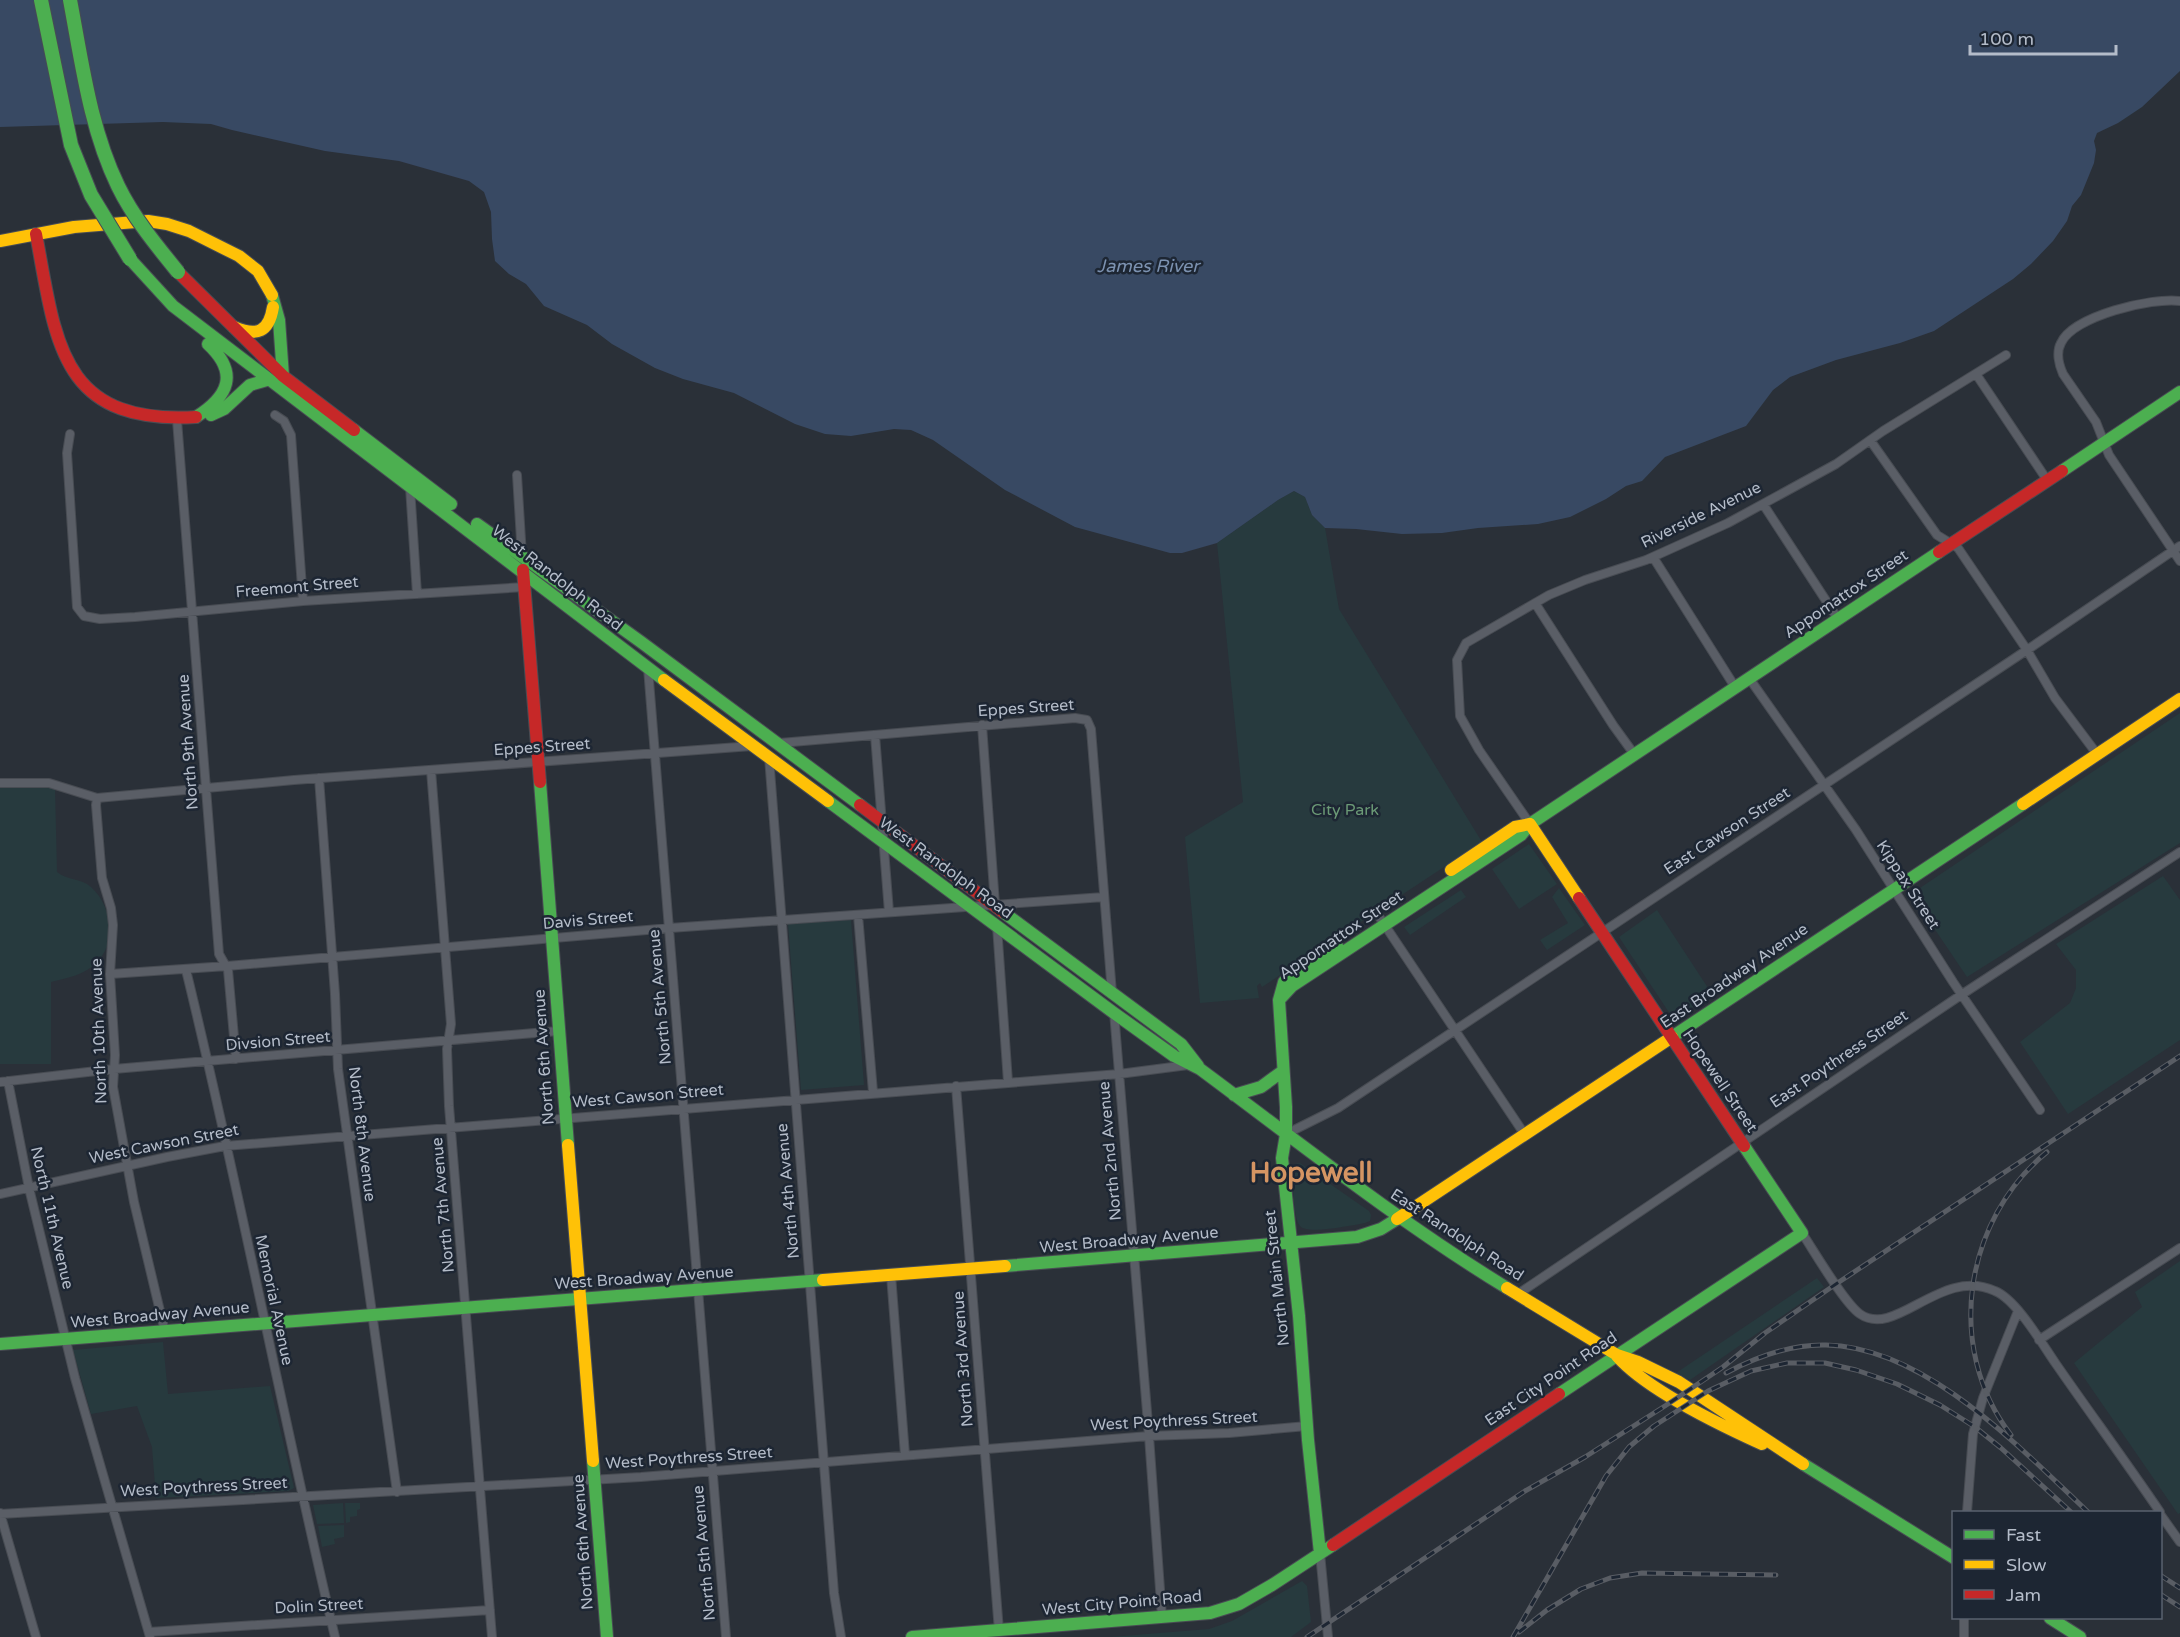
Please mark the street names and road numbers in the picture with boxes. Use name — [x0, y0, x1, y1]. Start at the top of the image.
street label: Riverside Avenue — [1638, 477, 1764, 553]
street label: West Randolph Road — [488, 521, 626, 635]
street label: Appomattox Street — [1780, 545, 1912, 643]
street label: Freemont Street — [235, 572, 359, 602]
street label: North 9th Avenue — [173, 674, 203, 810]
street label: Eppes Street — [977, 695, 1075, 721]
street label: Eppes Street — [493, 734, 591, 760]
street label: East Cawson Street — [1660, 783, 1794, 879]
street label: West Randolph Road — [875, 813, 1017, 923]
street label: Kippax Street — [1872, 837, 1944, 933]
street label: Appomattox Street — [1275, 886, 1407, 984]
street label: Davis Street — [542, 906, 634, 934]
street label: East Broadway Avenue — [1656, 919, 1812, 1033]
street label: North 5th Avenue — [644, 928, 676, 1066]
street label: North 10th Avenue — [86, 958, 112, 1104]
street label: North 6th Avenue — [529, 989, 559, 1125]
street label: East Poythress Street — [1766, 1005, 1912, 1113]
street label: Divsion Street — [225, 1026, 331, 1056]
street label: Hopewell Street — [1678, 1026, 1762, 1136]
street label: North 8th Avenue — [344, 1065, 380, 1203]
street label: West Cawson Street — [571, 1079, 725, 1113]
street label: North 2nd Avenue — [1094, 1080, 1126, 1222]
street label: West Cawson Street — [87, 1120, 241, 1168]
street label: North 4th Avenue — [772, 1122, 804, 1260]
street label: North 7th Avenue — [427, 1136, 459, 1274]
street label: North 11th Avenue — [26, 1145, 78, 1291]
street label: East Randolph Road — [1387, 1184, 1527, 1286]
street label: North Main Street — [1260, 1209, 1294, 1347]
street label: West Broadway Avenue — [1039, 1222, 1219, 1258]
street label: Memorial Avenue — [250, 1233, 298, 1367]
street label: West Broadway Avenue — [554, 1262, 734, 1294]
street label: North 3rd Avenue — [948, 1290, 978, 1428]
street label: West Broadway Avenue — [70, 1297, 250, 1333]
street label: East City Point Road — [1481, 1327, 1621, 1431]
street label: West Poythress Street — [1090, 1407, 1258, 1435]
street label: West Poythress Street — [605, 1442, 773, 1474]
street label: West Poythress Street — [120, 1473, 288, 1501]
street label: North 6th Avenue — [568, 1474, 598, 1610]
street label: North 5th Avenue — [688, 1484, 720, 1622]
street label: West City Point Road — [1041, 1586, 1203, 1620]
street label: Dolin Street — [274, 1594, 364, 1618]

